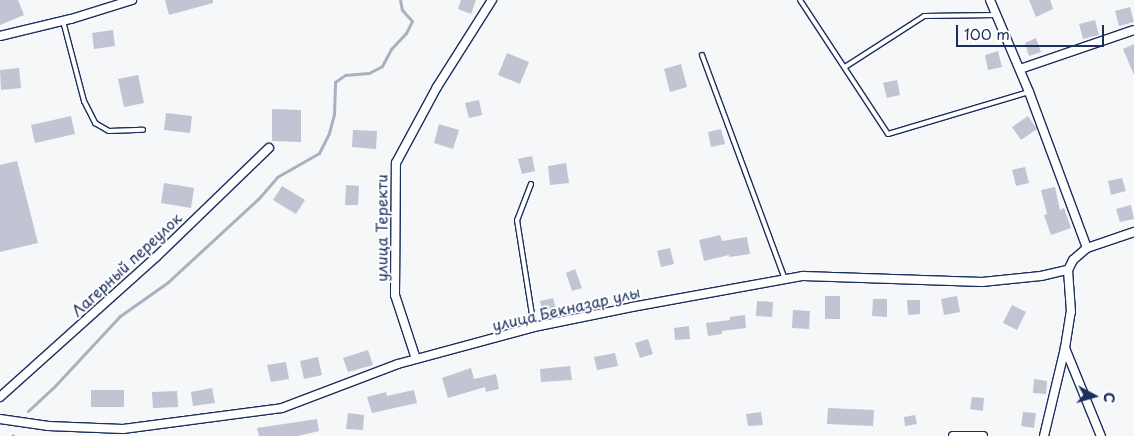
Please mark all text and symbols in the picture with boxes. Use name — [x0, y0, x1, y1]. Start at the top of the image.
scale bar — [959, 15, 1106, 47]
text: 100 m — [964, 22, 1010, 45]
street label: улица Теректи — [372, 174, 390, 282]
street label: Лагерный переулок — [67, 208, 185, 320]
street label: улица Бекназар улы — [489, 282, 643, 334]
north arrow — [1069, 371, 1119, 421]
text: С — [1098, 391, 1120, 404]

